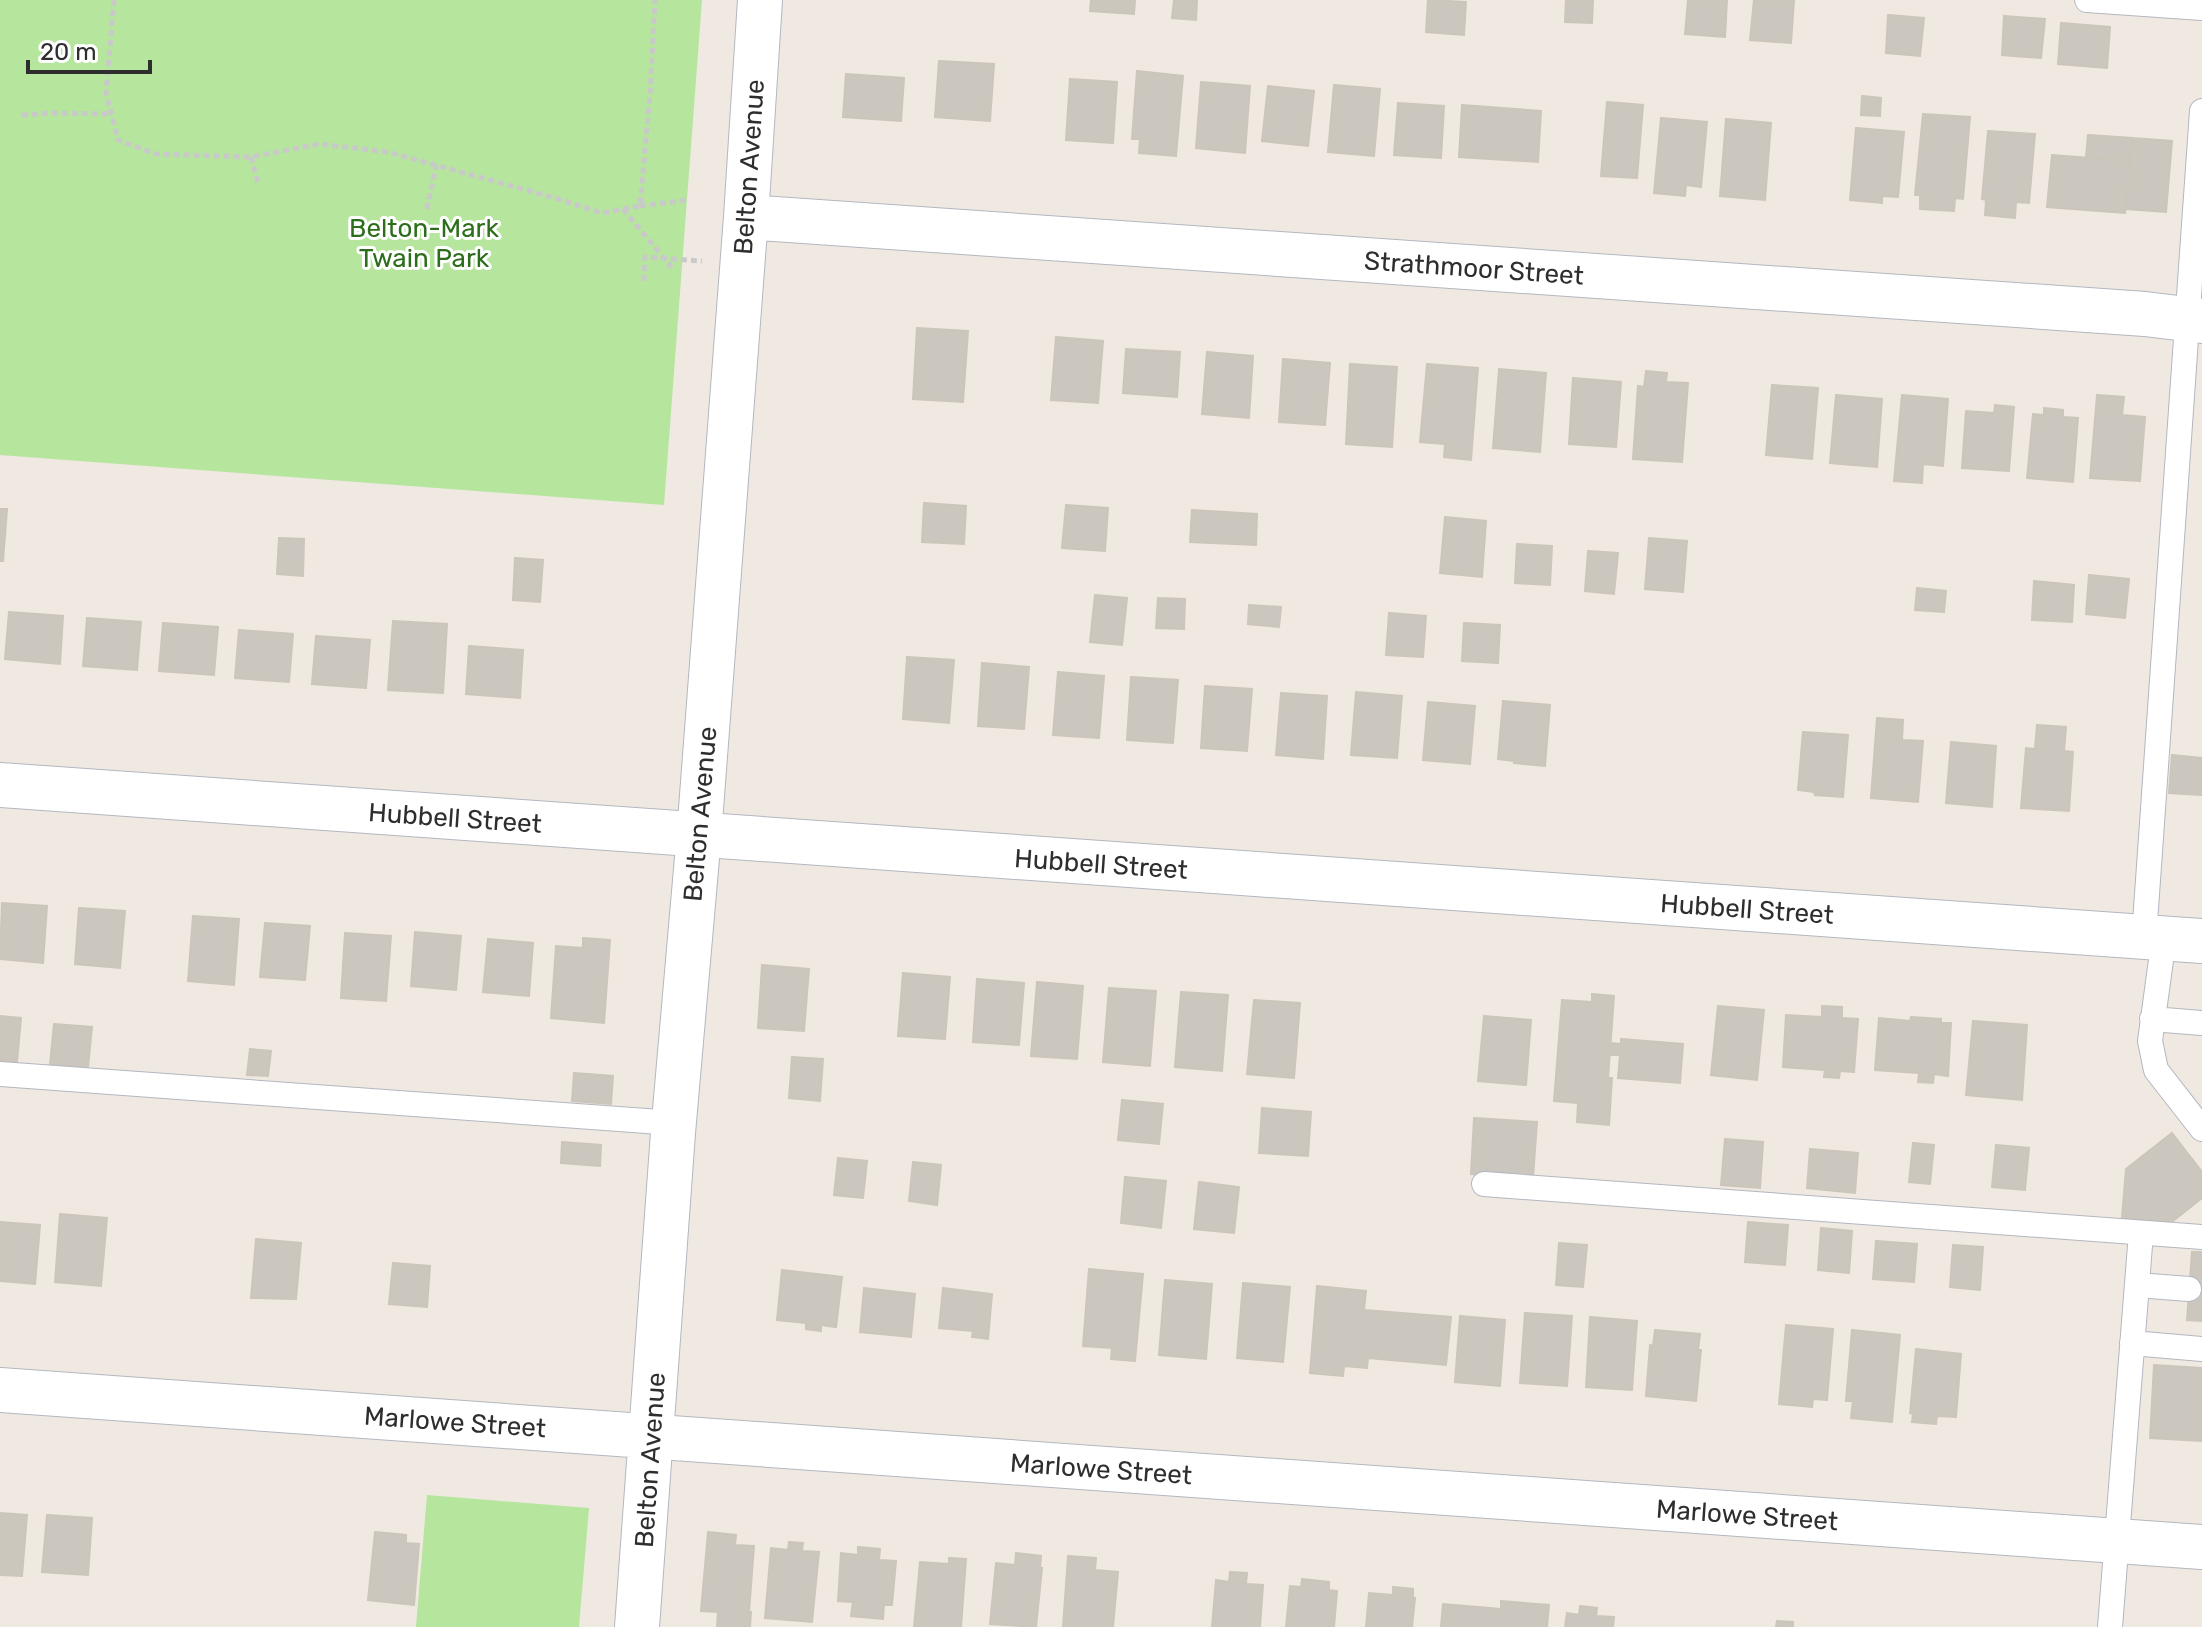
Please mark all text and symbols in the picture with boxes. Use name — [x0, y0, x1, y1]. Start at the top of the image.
scale bar — [28, 24, 150, 74]
text: 20 m — [40, 38, 97, 66]
street label: Belton Avenue — [728, 78, 771, 256]
park label: Belton-Mark Twain Park — [349, 213, 499, 274]
street label: Strathmoor Street — [1363, 245, 1585, 292]
street label: Belton Avenue — [677, 725, 724, 903]
street label: Hubbell Street — [367, 797, 543, 840]
street label: Hubbell Street — [1013, 843, 1189, 886]
street label: Hubbell Street — [1659, 888, 1835, 931]
street label: Belton Avenue — [629, 1371, 672, 1549]
street label: Marlowe Street — [363, 1401, 547, 1444]
street label: Marlowe Street — [1009, 1448, 1193, 1491]
street label: Marlowe Street — [1655, 1494, 1839, 1537]

